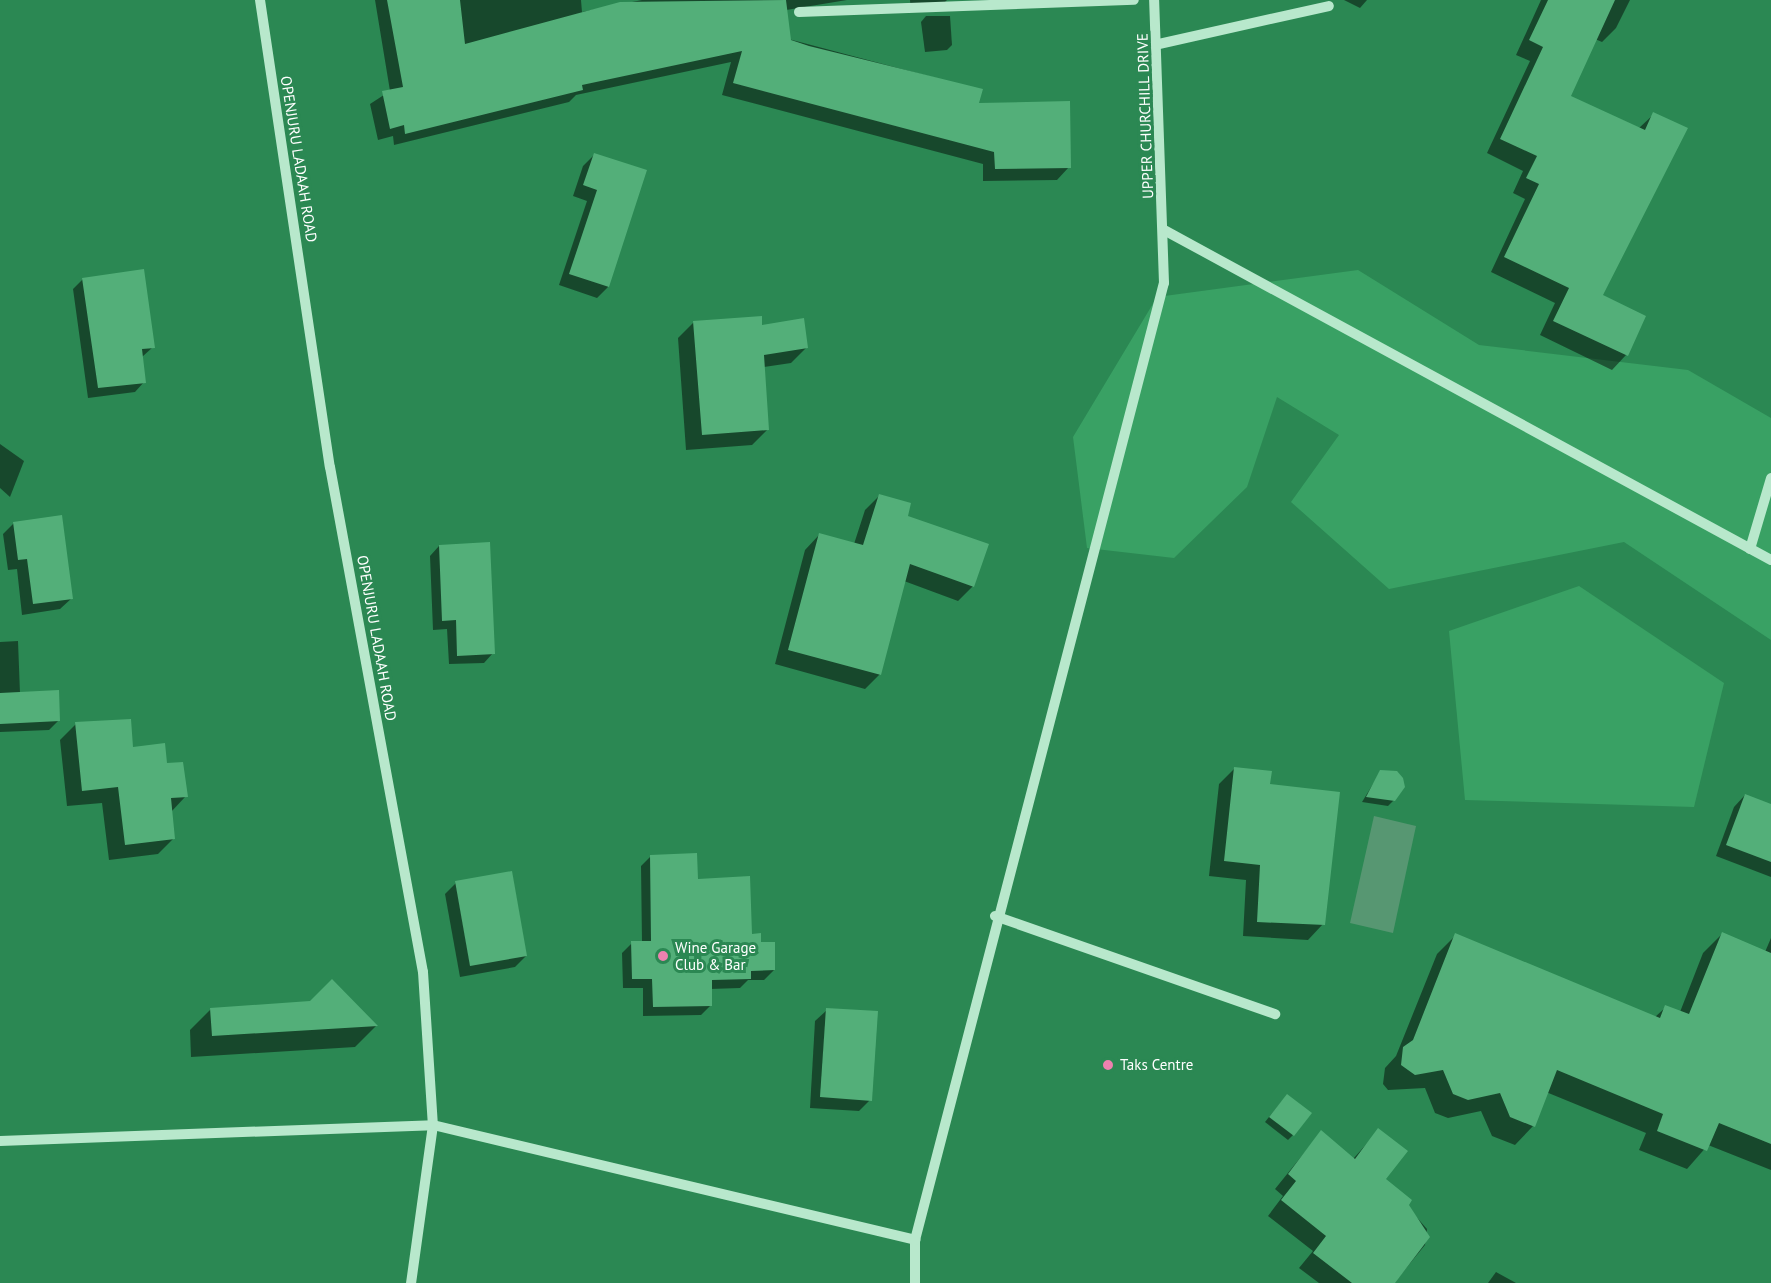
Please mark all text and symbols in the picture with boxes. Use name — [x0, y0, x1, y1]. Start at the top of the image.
street label: UPPER CHURCHILL DRIVE — [1133, 33, 1157, 199]
street label: OPENJURU LADAAH ROAD — [277, 75, 321, 243]
street label: OPENJURU LADAAH ROAD — [354, 554, 400, 722]
place label: Wine Garage Club & Bar — [675, 938, 756, 973]
marker: Wine Garage Club & Bar — [656, 949, 670, 963]
place label: Taks Centre — [1120, 1056, 1193, 1074]
marker: Taks Centre — [1101, 1058, 1115, 1072]

